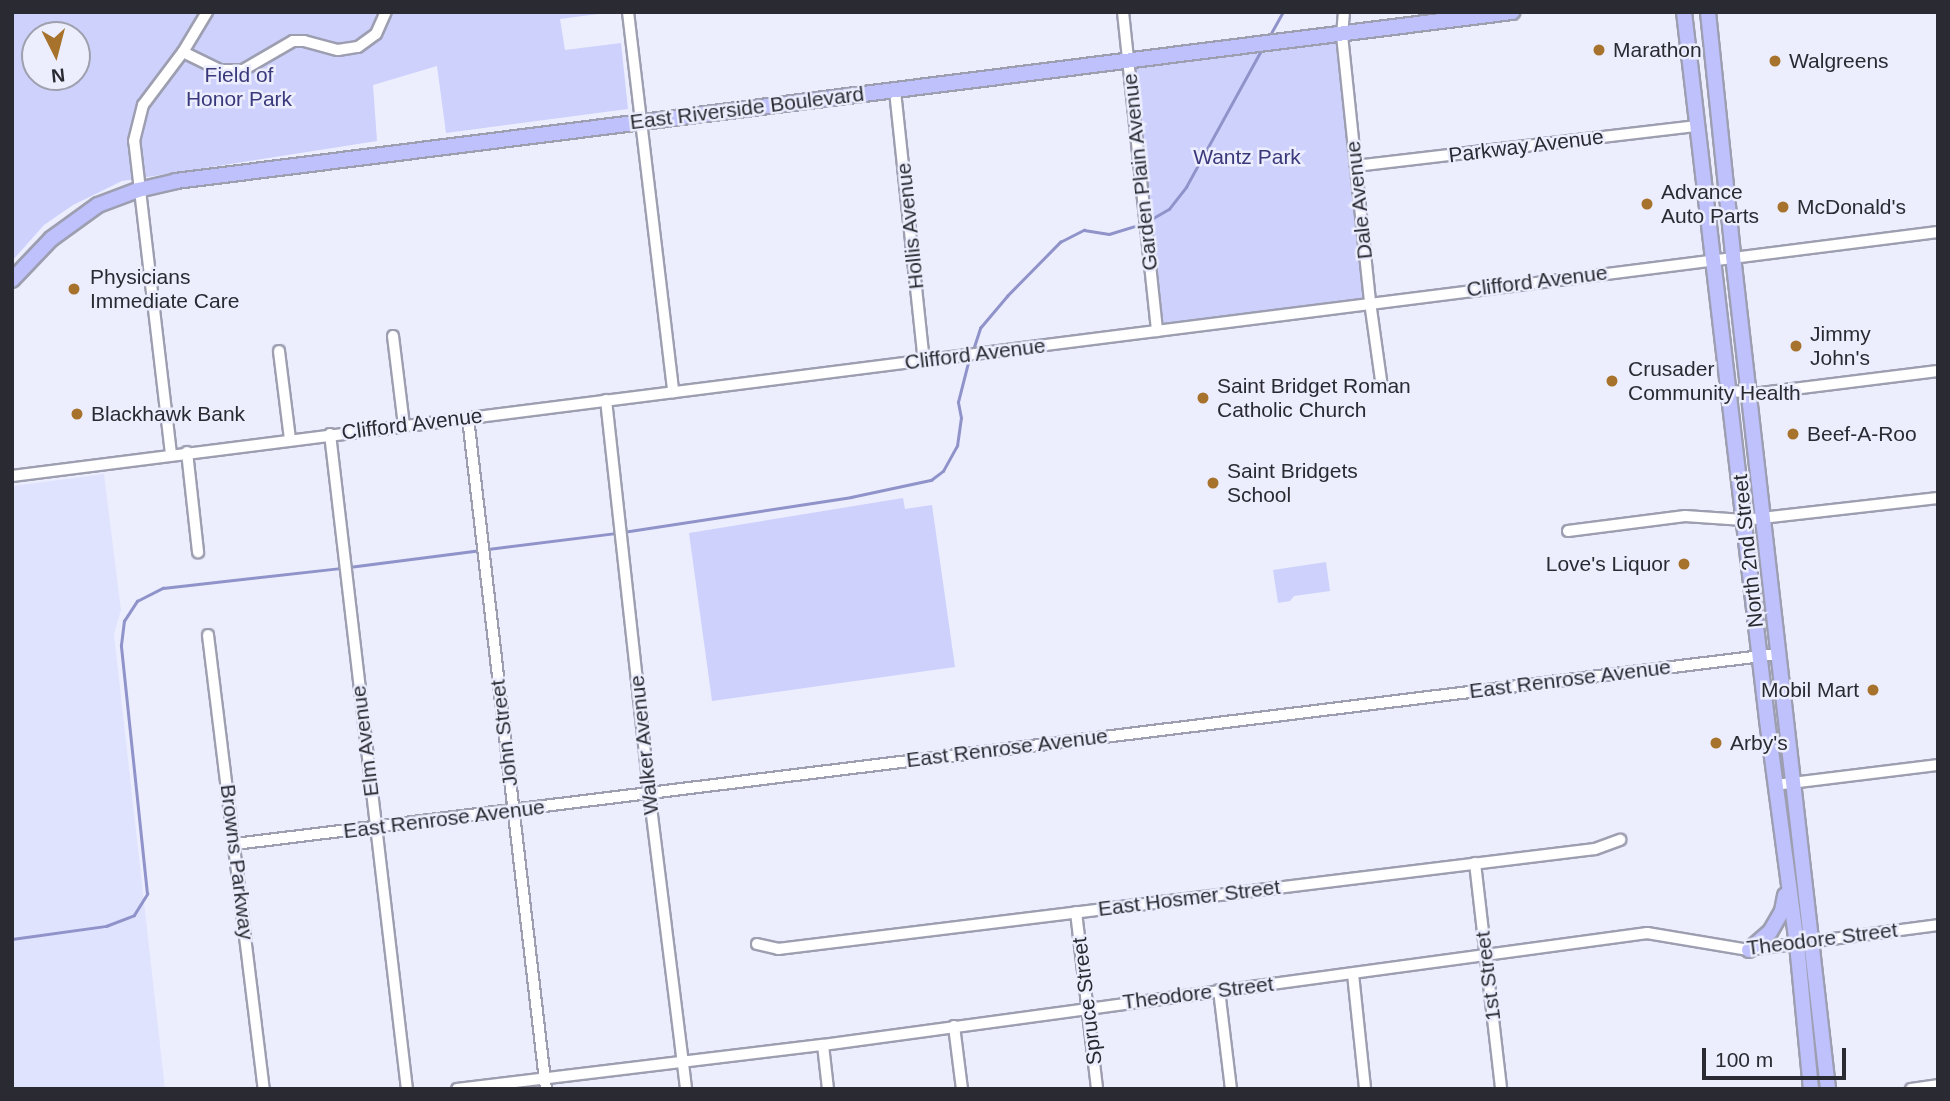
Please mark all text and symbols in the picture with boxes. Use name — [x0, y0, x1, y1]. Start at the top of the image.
north arrow — [21, 21, 91, 91]
place label: Marathon — [1613, 37, 1702, 63]
marker: Marathon — [1591, 42, 1607, 58]
place label: Walgreens — [1789, 48, 1889, 74]
marker: Walgreens — [1767, 53, 1783, 69]
park label: Field of Honor Park — [186, 62, 292, 112]
text: N — [50, 64, 66, 87]
street label: Garden Plain Avenue — [1117, 72, 1163, 272]
street label: East Riverside Boulevard — [628, 81, 866, 135]
street label: Parkway Avenue — [1446, 124, 1606, 168]
street label: Dale Avenue — [1340, 139, 1378, 261]
park label: Wantz Park — [1193, 144, 1301, 170]
street label: Hollis Avenue — [891, 161, 929, 291]
place label: Advance Auto Parts — [1661, 179, 1759, 229]
place label: McDonald's — [1797, 194, 1906, 220]
marker: Advance Auto Parts — [1639, 196, 1655, 212]
marker: McDonald's — [1775, 199, 1791, 215]
street label: Clifford Avenue — [1465, 260, 1609, 302]
place label: Physicians Immediate Care — [90, 264, 239, 314]
marker: Physicians Immediate Care — [64, 279, 84, 299]
place label: Jimmy John's — [1810, 321, 1871, 371]
street label: Clifford Avenue — [903, 333, 1047, 375]
marker: Jimmy John's — [1788, 338, 1804, 354]
place label: Crusader Community Health — [1628, 356, 1801, 406]
marker: Crusader Community Health — [1602, 371, 1622, 391]
place label: Saint Bridget Roman Catholic Church — [1217, 373, 1411, 423]
marker: Saint Bridget Roman Catholic Church — [1195, 390, 1211, 406]
place label: Blackhawk Bank — [91, 401, 245, 427]
street label: Clifford Avenue — [340, 403, 484, 445]
marker: Blackhawk Bank — [69, 406, 85, 422]
place label: Beef-A-Roo — [1807, 421, 1917, 447]
marker: Beef-A-Roo — [1785, 426, 1801, 442]
place label: Saint Bridgets School — [1227, 458, 1358, 508]
street label: North 2nd Street — [1727, 473, 1769, 629]
marker: Saint Bridgets School — [1205, 475, 1221, 491]
place label: Love's Liquor — [1546, 551, 1670, 577]
marker: Love's Liquor — [1676, 556, 1692, 572]
street label: East Renrose Avenue — [1467, 654, 1673, 704]
street label: Walker Avenue — [624, 673, 664, 817]
place label: Mobil Mart — [1761, 677, 1859, 703]
street label: John Street — [485, 678, 523, 788]
marker: Mobil Mart — [1865, 682, 1881, 698]
street label: Elm Avenue — [346, 683, 384, 799]
street label: East Renrose Avenue — [904, 723, 1110, 773]
place label: Arby's — [1730, 730, 1788, 756]
marker: Arby's — [1708, 735, 1724, 751]
street label: Browns Parkway — [215, 783, 259, 941]
street label: East Renrose Avenue — [341, 794, 547, 844]
street label: East Hosmer Street — [1097, 874, 1281, 922]
street label: Theodore Street — [1745, 917, 1899, 961]
street label: 1st Street — [1470, 930, 1506, 1022]
street label: Spruce Street — [1067, 936, 1107, 1066]
street label: Theodore Street — [1121, 971, 1275, 1015]
scale bar — [1705, 1034, 1848, 1078]
text: 100 m — [1715, 1048, 1773, 1071]

